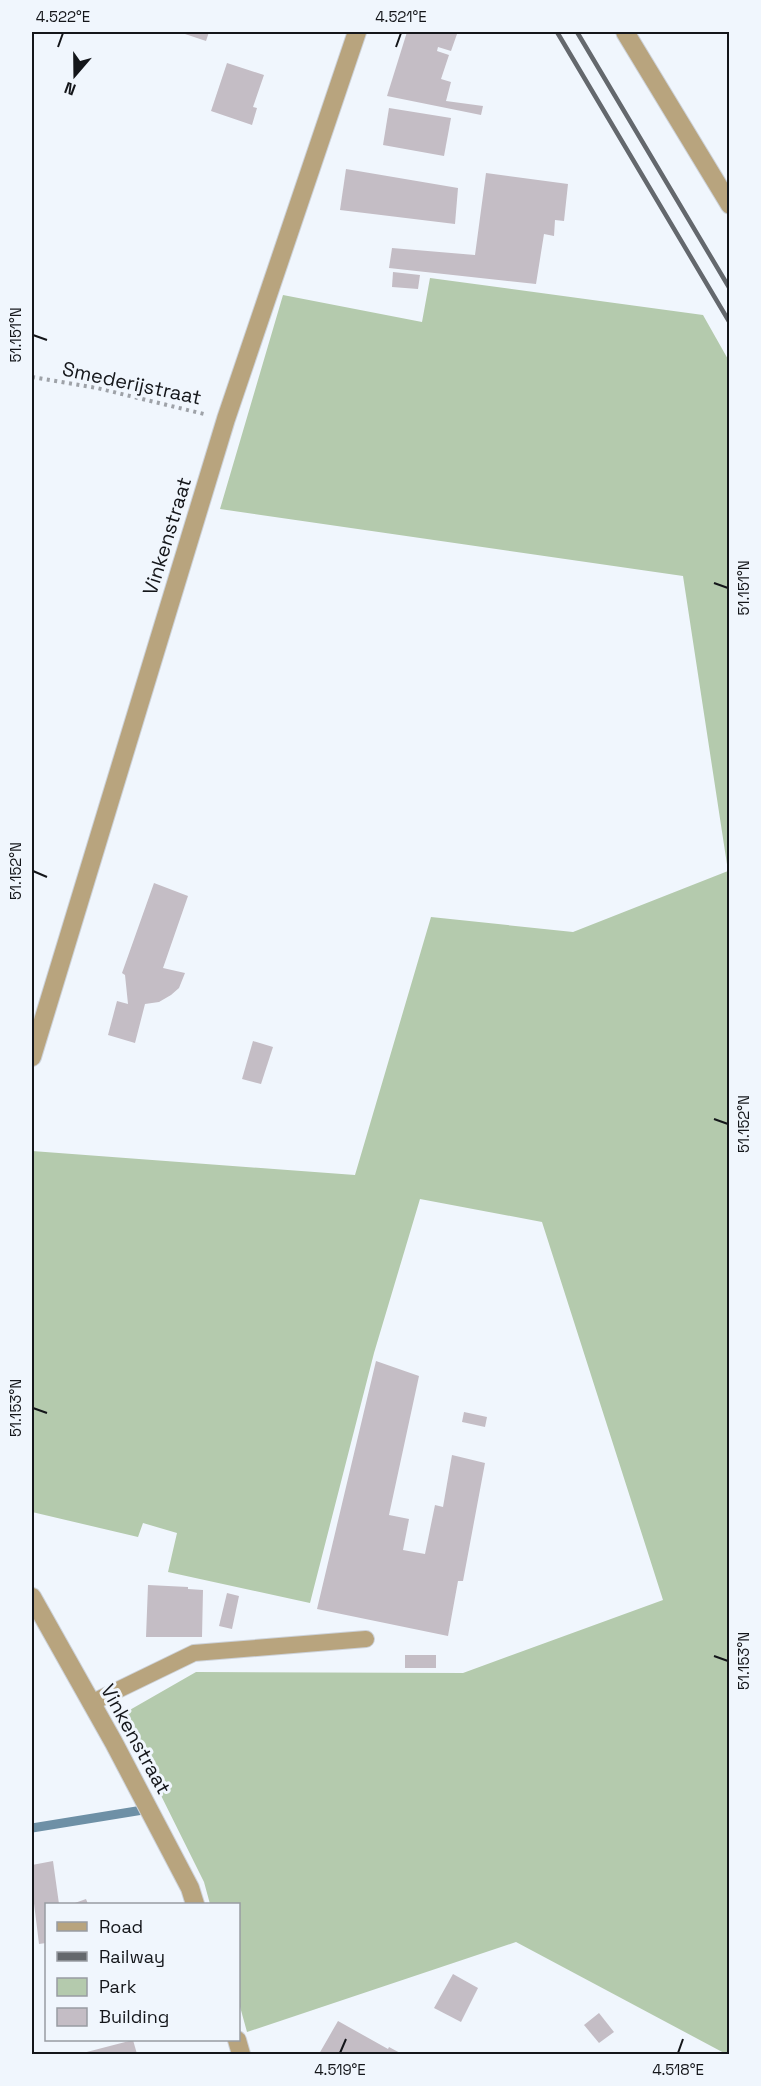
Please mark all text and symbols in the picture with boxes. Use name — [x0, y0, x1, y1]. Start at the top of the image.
text: 4.522°E — [36, 7, 90, 26]
text: 4.521°E — [375, 7, 427, 26]
north arrow — [45, 45, 105, 105]
text: N — [61, 77, 79, 100]
text: 51.151°N — [6, 307, 25, 363]
street label: Smederijstraat — [60, 356, 204, 410]
street label: Vinkenstraat — [137, 474, 197, 598]
text: 51.151°N — [734, 560, 753, 616]
text: 51.152°N — [6, 842, 25, 900]
text: 51.152°N — [734, 1095, 753, 1153]
text: 51.153°N — [6, 1379, 25, 1437]
text: 51.153°N — [734, 1632, 753, 1690]
street label: Vinkenstraat — [95, 1679, 177, 1799]
legend — [45, 1903, 240, 2041]
text: Road — [99, 1915, 143, 1938]
text: Railway — [99, 1945, 165, 1968]
text: Park — [99, 1975, 137, 1998]
text: Building — [99, 2005, 169, 2028]
text: 4.519°E — [314, 2060, 366, 2079]
text: 4.518°E — [652, 2060, 704, 2079]

